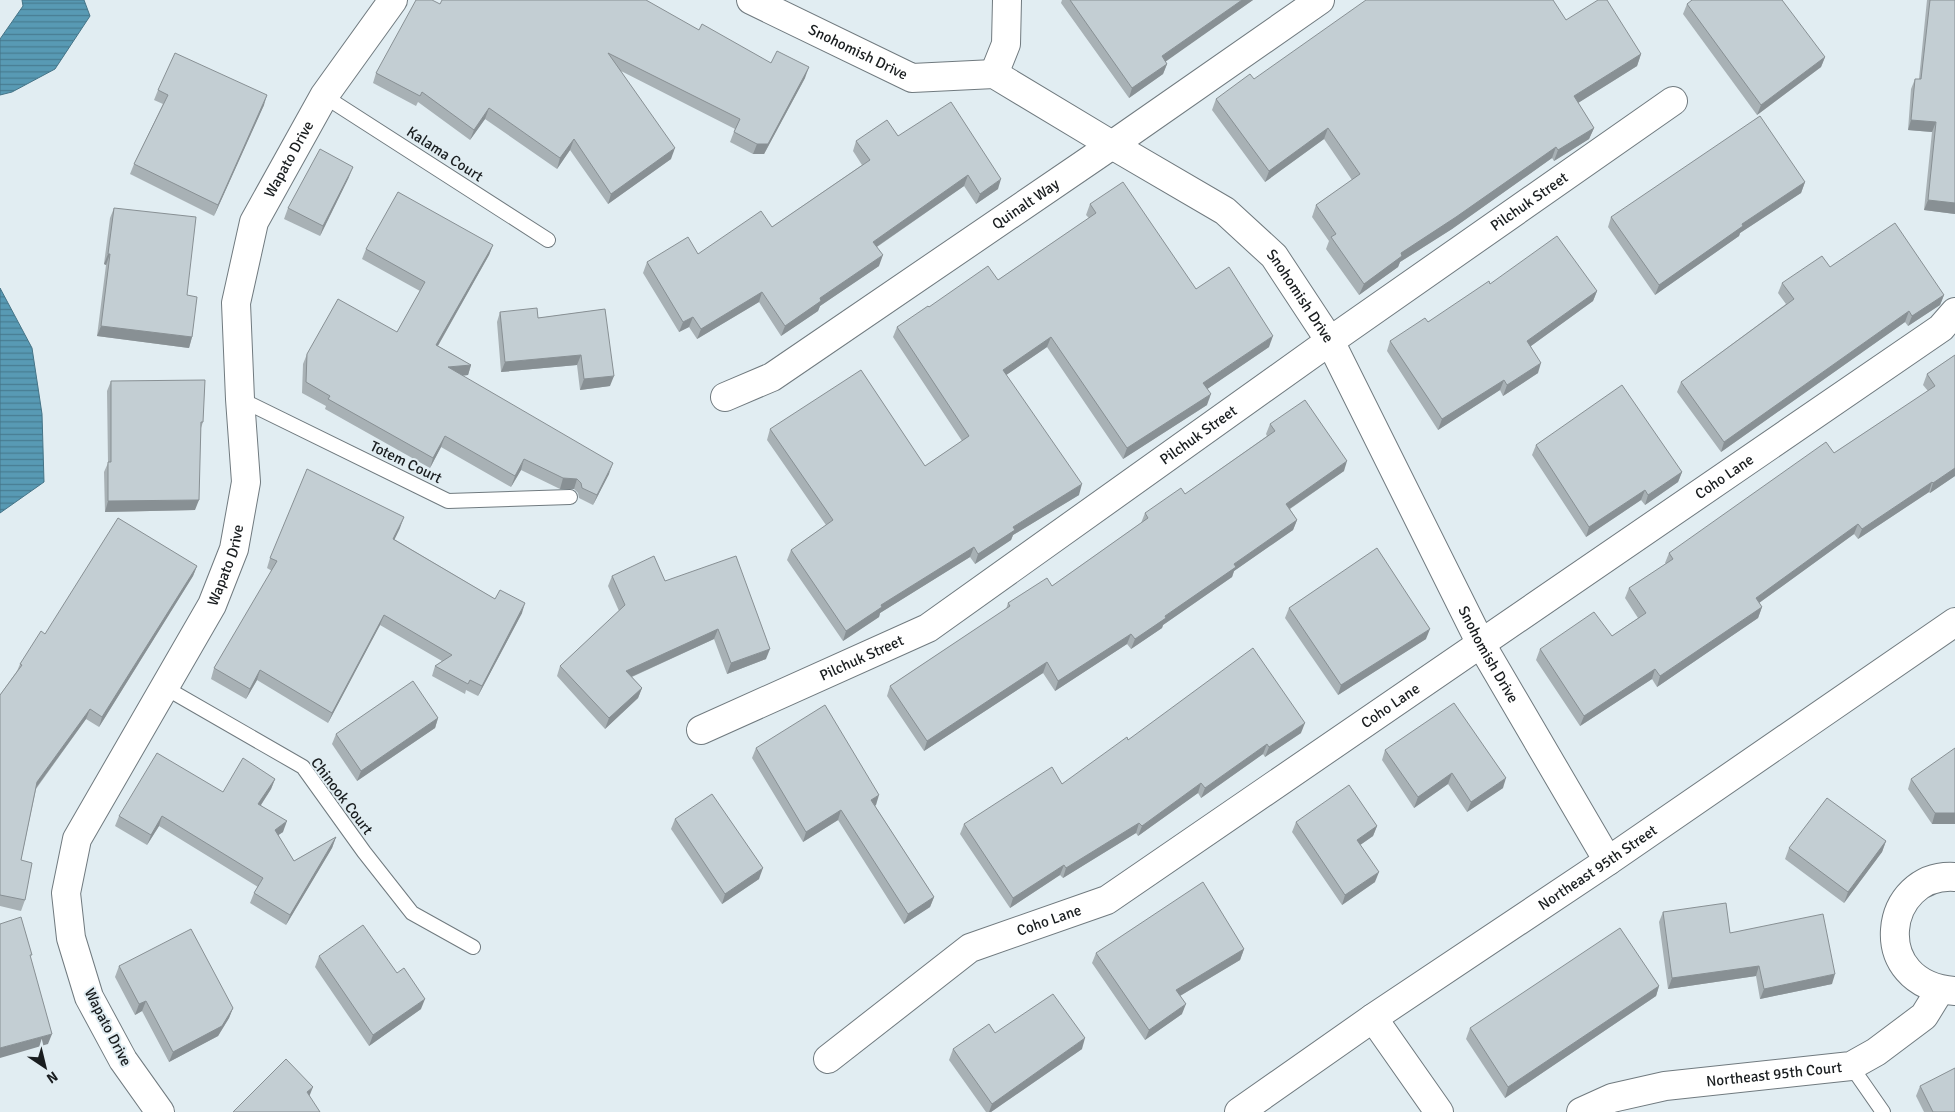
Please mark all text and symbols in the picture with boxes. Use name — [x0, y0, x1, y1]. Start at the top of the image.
street label: Snohomish Drive — [806, 20, 911, 84]
street label: Wapato Drive — [260, 118, 317, 201]
street label: Kalama Court — [403, 123, 487, 185]
street label: Pilchuk Street — [1487, 168, 1571, 235]
street label: Quinalt Way — [989, 175, 1062, 233]
street label: Snohomish Drive — [1263, 245, 1338, 346]
street label: Pilchuk Street — [1156, 401, 1240, 469]
street label: Totem Court — [367, 437, 445, 487]
street label: Coho Lane — [1692, 450, 1757, 503]
street label: Wapato Drive — [204, 523, 247, 608]
street label: Snohomish Drive — [1454, 603, 1522, 706]
street label: Pilchuk Street — [817, 631, 906, 685]
street label: Coho Lane — [1358, 679, 1423, 732]
street label: Chinook Court — [307, 754, 377, 838]
street label: Northeast 95th Street — [1535, 821, 1660, 914]
street label: Coho Lane — [1014, 901, 1084, 940]
street label: Wapato Drive — [81, 985, 135, 1069]
north arrow — [20, 1042, 70, 1092]
street label: Northeast 95th Court — [1705, 1058, 1843, 1091]
text: N — [43, 1067, 61, 1087]

